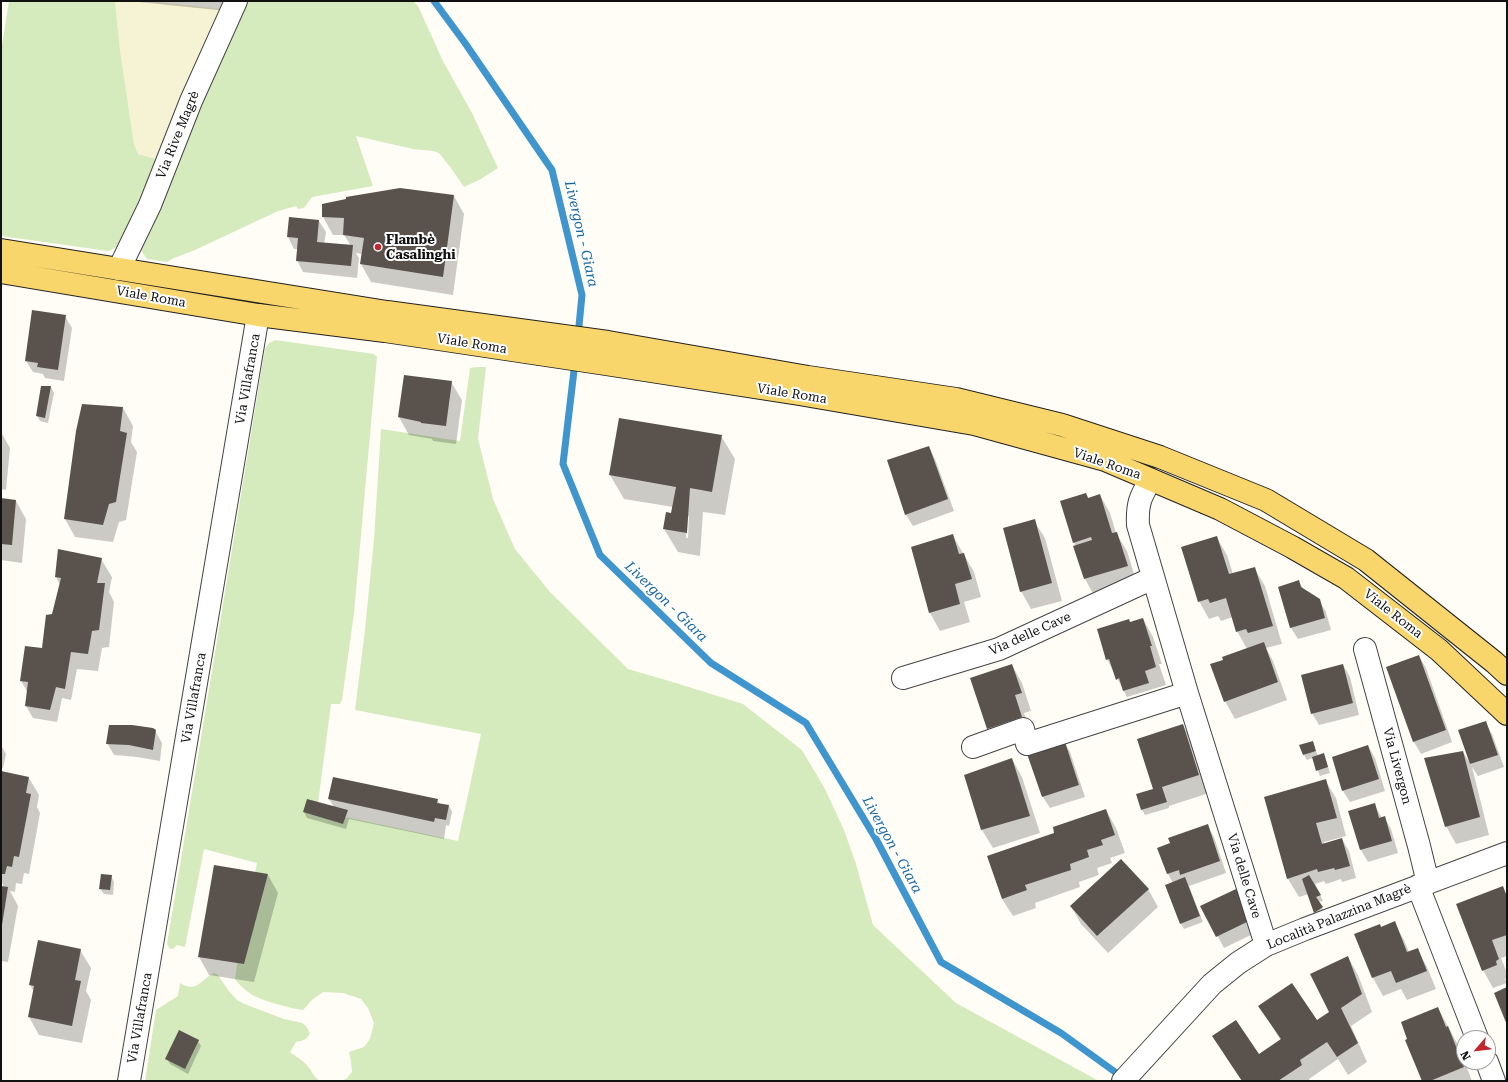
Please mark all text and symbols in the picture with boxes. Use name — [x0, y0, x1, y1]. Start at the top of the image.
street label: Via Rive Magrè — [153, 89, 203, 181]
water label: Livergon - Giara — [561, 179, 601, 289]
place label: Flambè Casalinghi — [386, 232, 456, 263]
marker: Flambè Casalinghi — [373, 242, 383, 252]
street label: Viale Roma — [115, 283, 187, 311]
street label: Viale Roma — [436, 331, 508, 357]
street label: Via Villafranca — [232, 332, 264, 426]
street label: Viale Roma — [756, 381, 828, 407]
street label: Viale Roma — [1071, 445, 1143, 483]
water label: Livergon - Giara — [621, 558, 711, 646]
street label: Viale Roma — [1360, 586, 1426, 642]
street label: Via delle Cave — [987, 609, 1073, 659]
street label: Via Villafranca — [178, 651, 210, 745]
street label: Via Livergon — [1379, 726, 1415, 806]
water label: Livergon - Giara — [858, 794, 926, 896]
street label: Via delle Cave — [1224, 832, 1264, 920]
street label: Località Palazzina Magrè — [1265, 881, 1413, 953]
street label: Via Villafranca — [124, 971, 156, 1065]
north arrow — [1456, 1030, 1496, 1070]
text: N — [1458, 1049, 1474, 1062]

